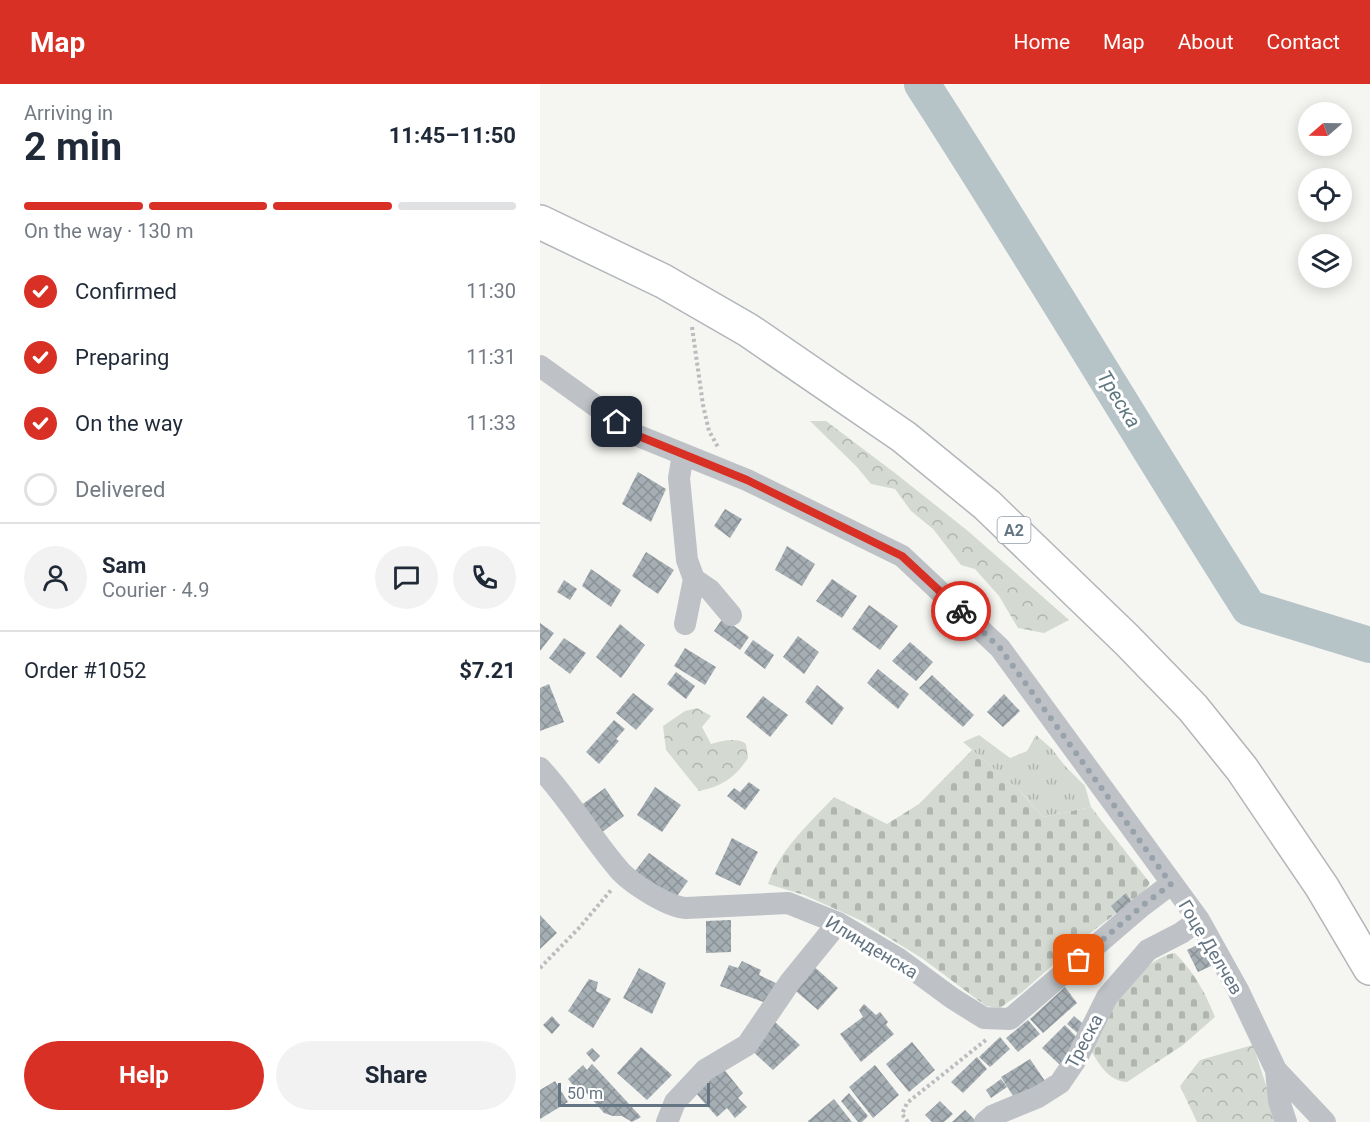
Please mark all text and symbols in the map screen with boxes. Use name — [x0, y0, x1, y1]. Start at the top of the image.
text: Map — [30, 26, 85, 59]
text: Home — [1014, 30, 1070, 54]
text: Map — [1103, 30, 1145, 54]
text: About — [1178, 30, 1234, 54]
text: Contact — [1267, 30, 1340, 54]
text: Arriving in — [24, 101, 113, 125]
north arrow — [1298, 102, 1352, 156]
map controls — [1298, 102, 1352, 288]
text: 11:45–11:50 — [389, 123, 516, 148]
text: 2 min — [24, 124, 122, 170]
button: locate — [1298, 168, 1352, 222]
text: On the way · 130 m — [24, 219, 193, 243]
button: layers — [1298, 234, 1352, 288]
icon: check — [24, 275, 57, 308]
text: Confirmed — [75, 279, 177, 304]
text: 11:30 — [466, 279, 516, 303]
icon: check — [24, 341, 57, 374]
text: Preparing — [75, 345, 169, 370]
text: 11:31 — [466, 345, 516, 369]
water label: Треска — [1092, 366, 1146, 432]
pin — [591, 396, 642, 447]
icon: home — [600, 405, 633, 438]
icon: check — [24, 407, 57, 440]
text: On the way — [75, 411, 183, 436]
text: 11:33 — [466, 411, 516, 435]
text: Delivered — [75, 477, 165, 502]
road number: A2 — [998, 517, 1030, 543]
button: person — [24, 546, 87, 609]
button: chat — [375, 546, 438, 609]
button: phone — [453, 546, 516, 609]
text: Sam — [102, 553, 146, 578]
text: Courier · 4.9 — [102, 578, 209, 602]
courier — [931, 581, 991, 641]
icon: bike — [945, 595, 978, 628]
text: Order #1052 — [24, 658, 146, 683]
text: $7.21 — [459, 658, 516, 683]
street label: Гоце Делчев — [1175, 896, 1247, 998]
street label: Илинденска — [822, 911, 922, 983]
pin — [1053, 934, 1104, 985]
icon: bag — [1062, 943, 1095, 976]
street label: Треска — [1061, 1010, 1107, 1072]
button: Help — [24, 1041, 264, 1110]
button: Share — [276, 1041, 516, 1110]
scale bar — [558, 1080, 710, 1108]
text: 50 m — [567, 1084, 603, 1103]

